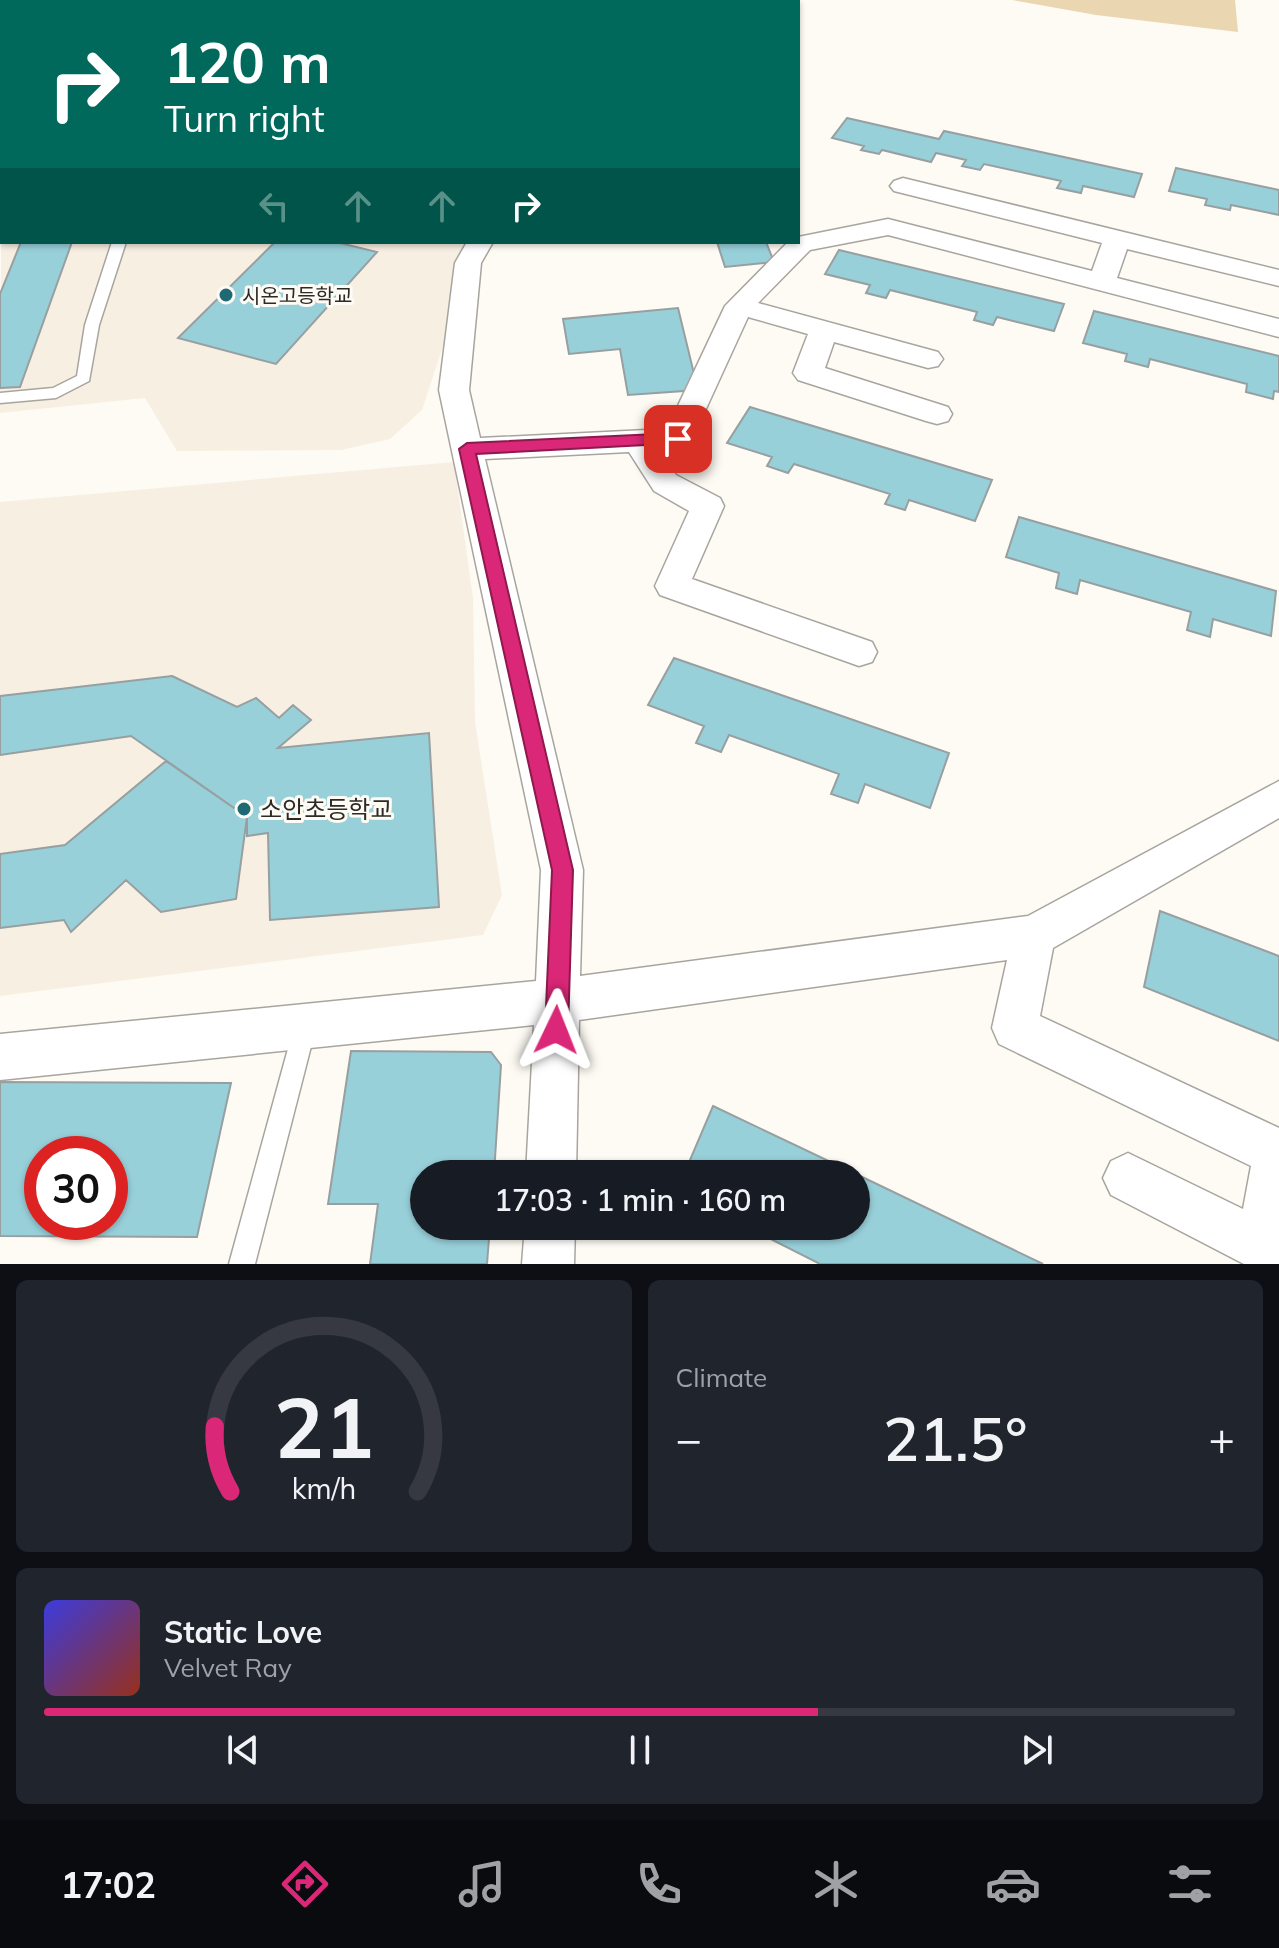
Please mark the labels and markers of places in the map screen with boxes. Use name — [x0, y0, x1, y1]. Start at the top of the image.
place label: 시온고등학교 — [242, 283, 352, 308]
marker: 시온고등학교 — [217, 286, 235, 304]
pin — [644, 405, 712, 473]
place label: 소안초등학교 — [260, 794, 392, 824]
marker: 소안초등학교 — [235, 800, 253, 818]

